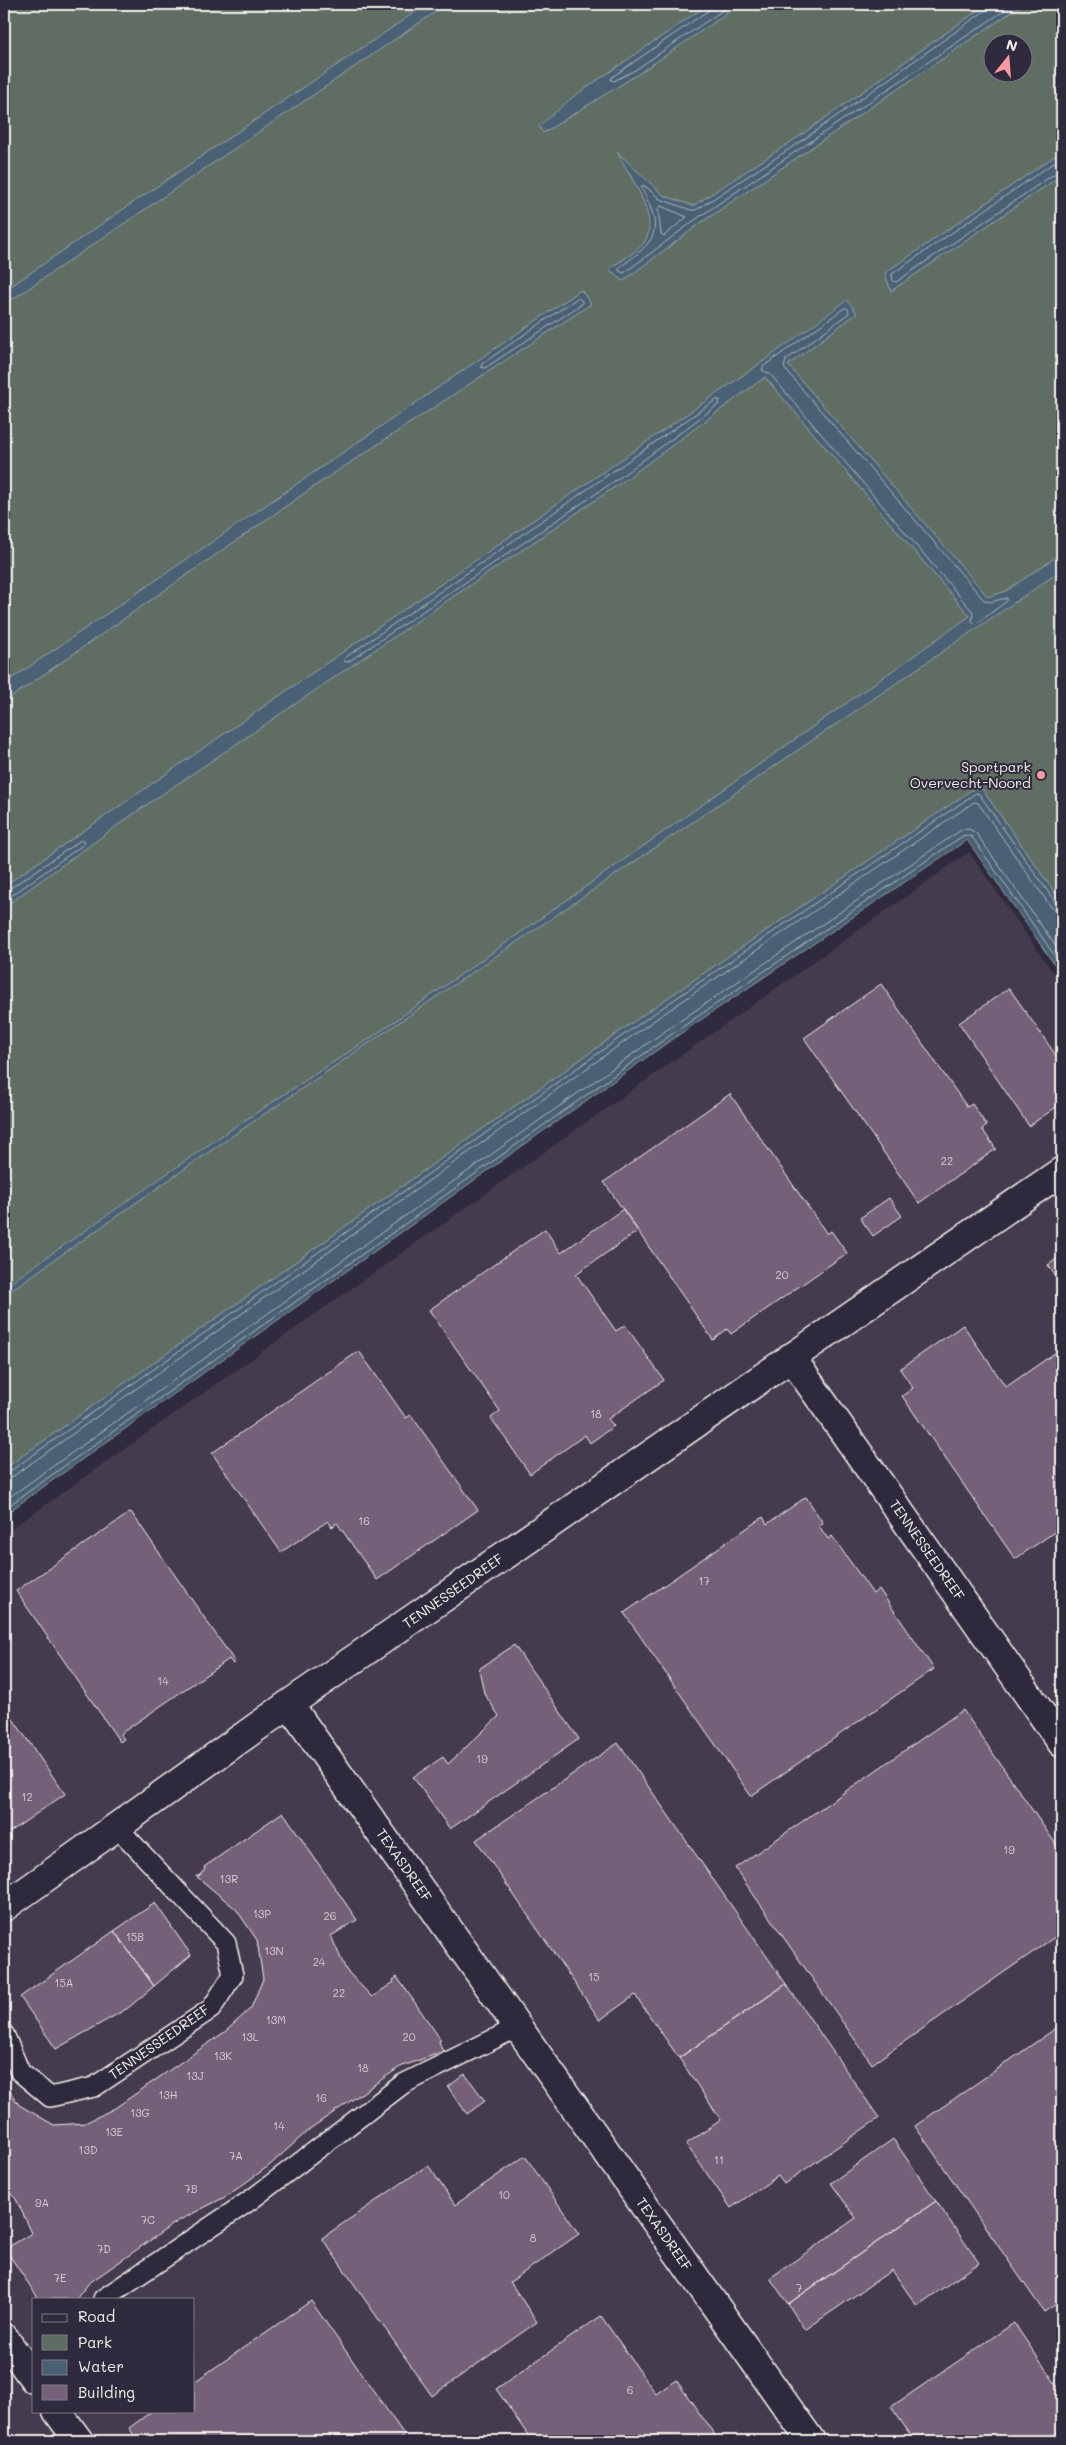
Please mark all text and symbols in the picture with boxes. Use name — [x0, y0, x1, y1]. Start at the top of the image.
north arrow — [984, 32, 1034, 82]
text: N — [1004, 34, 1020, 56]
place label: Sportpark Overvecht-Noord — [910, 757, 1031, 792]
marker: Sportpark Overvecht-Noord — [1035, 769, 1047, 781]
house number: 22 — [941, 1153, 953, 1168]
house number: 20 — [776, 1267, 789, 1282]
house number: 18 — [590, 1406, 602, 1421]
street label: TENNESSEEDREEF — [886, 1496, 969, 1604]
house number: 16 — [358, 1513, 370, 1528]
street label: TENNESSEEDREEF — [399, 1549, 507, 1632]
house number: 17 — [698, 1573, 710, 1588]
house number: 14 — [157, 1673, 169, 1688]
house number: 19 — [476, 1751, 488, 1766]
house number: 12 — [21, 1789, 33, 1804]
street label: TEXASDREEF — [372, 1824, 437, 1905]
house number: 19 — [1003, 1842, 1015, 1857]
house number: 13R — [220, 1871, 238, 1886]
house number: 13P — [253, 1906, 271, 1921]
house number: 26 — [324, 1908, 336, 1923]
house number: 15B — [126, 1929, 144, 1944]
house number: 13N — [264, 1943, 284, 1958]
house number: 24 — [313, 1954, 326, 1969]
house number: 15 — [588, 1969, 600, 1984]
house number: 15A — [55, 1975, 73, 1990]
house number: 22 — [333, 1985, 345, 2000]
street label: TENNESSEEDREEF — [105, 2000, 213, 2083]
house number: 13M — [266, 2012, 286, 2027]
house number: 13L — [241, 2029, 259, 2044]
house number: 20 — [403, 2029, 416, 2044]
house number: 13K — [214, 2048, 232, 2063]
house number: 18 — [357, 2060, 369, 2075]
house number: 13J — [186, 2068, 204, 2083]
house number: 13H — [158, 2087, 178, 2102]
house number: 16 — [315, 2090, 327, 2105]
house number: 13G — [130, 2105, 150, 2120]
house number: 14 — [273, 2118, 285, 2133]
house number: 13E — [105, 2124, 123, 2139]
house number: 13D — [79, 2142, 97, 2157]
house number: 7A — [229, 2148, 243, 2163]
house number: 11 — [714, 2152, 724, 2167]
house number: 7B — [185, 2181, 198, 2196]
house number: 10 — [498, 2187, 510, 2202]
street label: TEXASDREEF — [632, 2193, 697, 2274]
house number: 9A — [35, 2195, 49, 2210]
house number: 7C — [141, 2212, 155, 2227]
house number: 8 — [530, 2230, 537, 2245]
house number: 7D — [97, 2241, 111, 2256]
house number: 7E — [54, 2270, 66, 2285]
house number: 7 — [796, 2280, 802, 2295]
legend — [32, 2298, 195, 2412]
text: Road — [78, 2306, 115, 2326]
text: Park — [78, 2332, 112, 2352]
text: Water — [78, 2356, 124, 2376]
text: Building — [78, 2382, 135, 2402]
house number: 6 — [627, 2382, 633, 2397]

